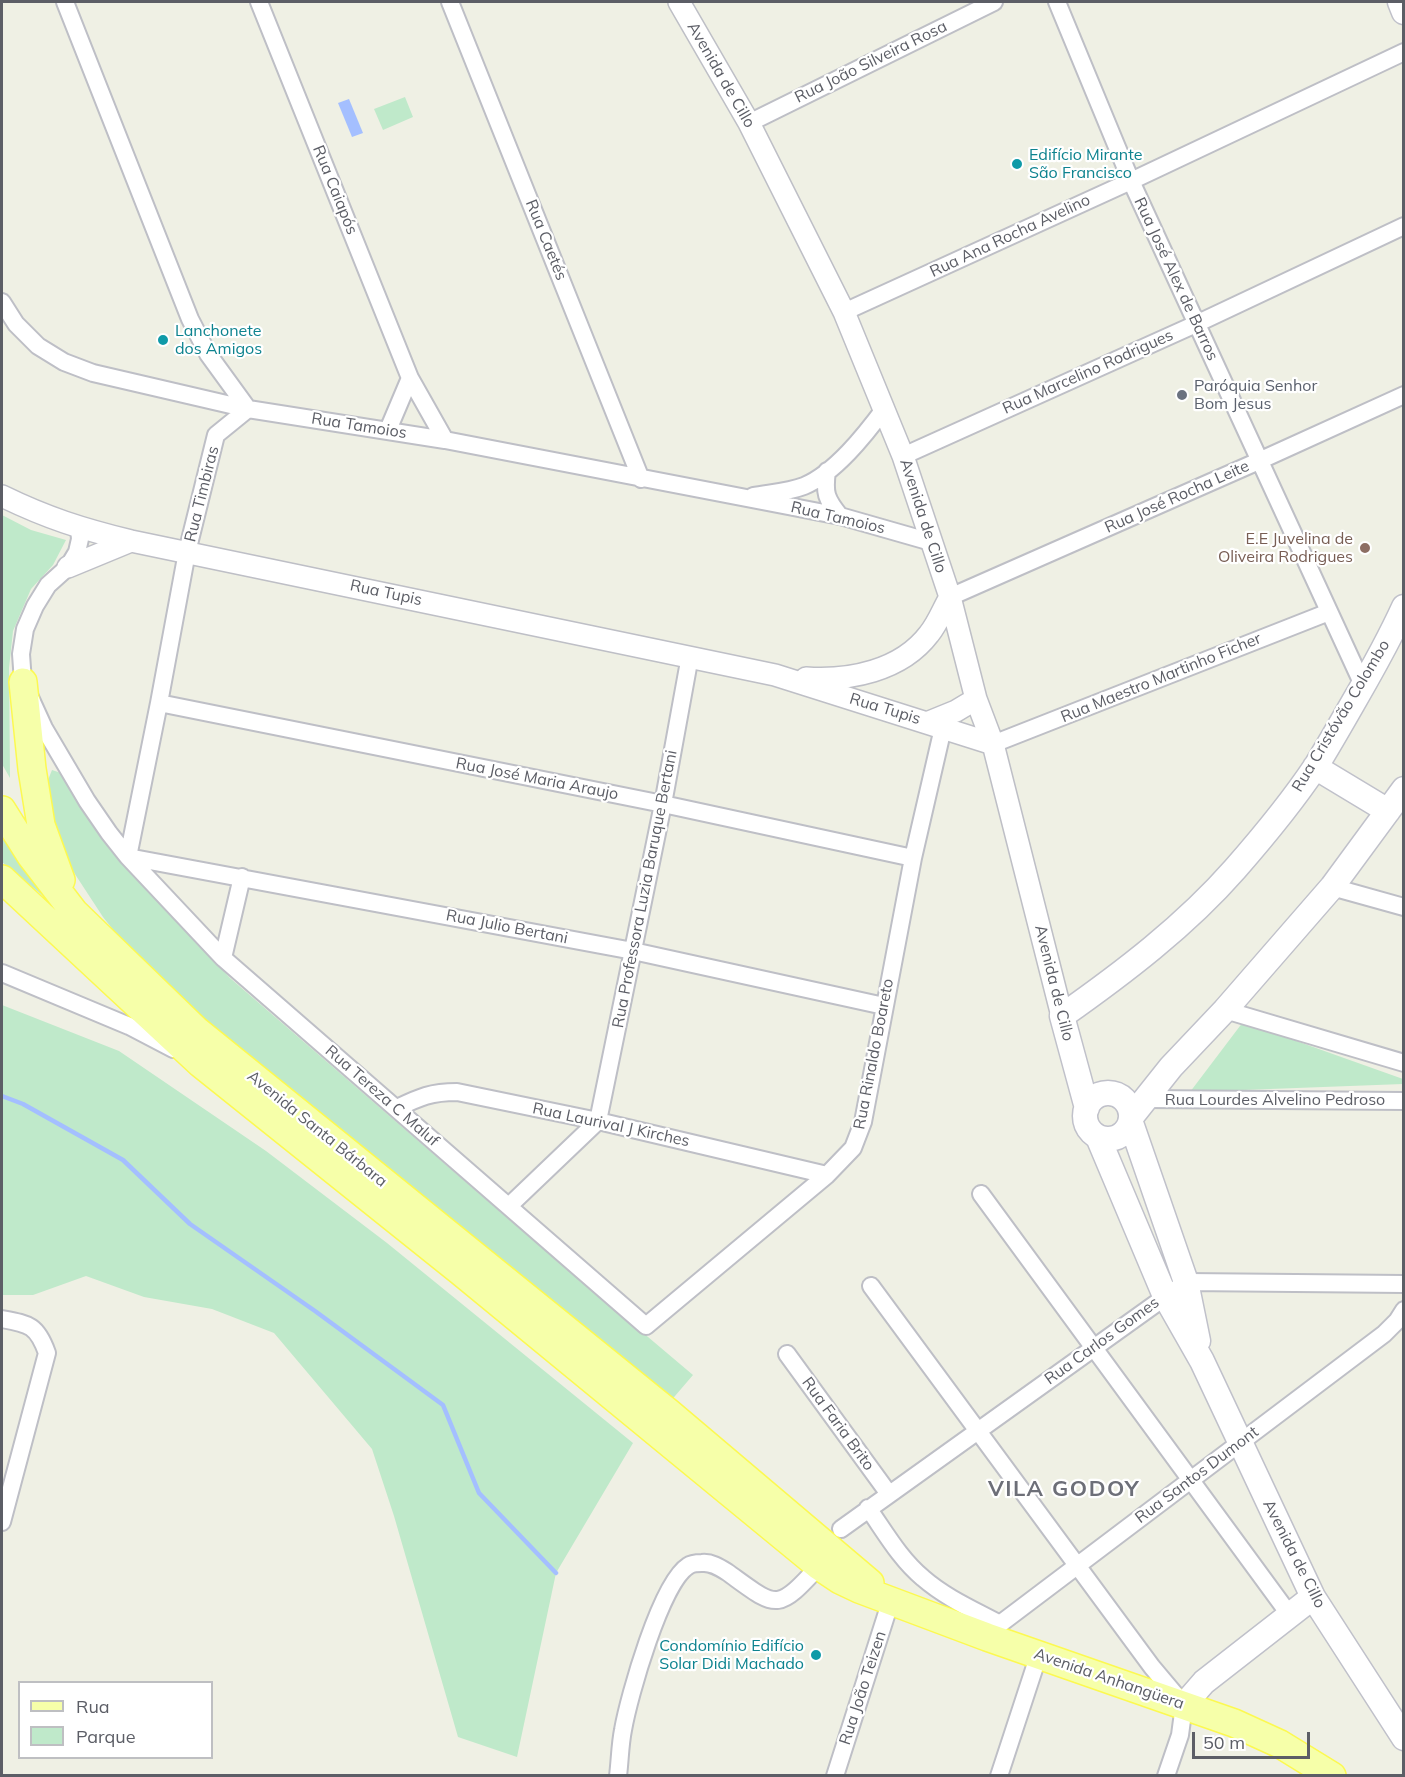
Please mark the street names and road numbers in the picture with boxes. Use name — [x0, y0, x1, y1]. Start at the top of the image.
street label: Rua João Silveira Rosa — [792, 17, 950, 107]
street label: Avenida de Cillo — [683, 19, 759, 131]
street label: Rua Caiapós — [308, 143, 362, 237]
street label: Rua Ana Rocha Avelino — [927, 190, 1093, 282]
street label: Rua José Alex de Barros — [1130, 194, 1222, 364]
street label: Rua Caetés — [521, 197, 571, 283]
street label: Rua Marcelino Rodrigues — [1000, 326, 1176, 418]
street label: Rua Tamoios — [310, 409, 408, 443]
street label: Rua Timbiras — [181, 444, 223, 544]
street label: Avenida de Cillo — [895, 456, 951, 576]
street label: Rua José Rocha Leite — [1102, 457, 1252, 537]
street label: Rua Tamoios — [789, 498, 887, 538]
street label: Rua Tupis — [348, 576, 424, 610]
street label: Rua Maestro Martinho Ficher — [1058, 629, 1264, 727]
street label: Rua Cristóvão Colombo — [1288, 637, 1394, 795]
street label: Rua Tupis — [847, 689, 923, 729]
street label: Rua Professora Luzia Baruque Bertani — [609, 748, 681, 1030]
street label: Rua José Maria Araujo — [454, 754, 620, 804]
street label: Rua Julio Bertani — [444, 906, 570, 948]
street label: Avenida de Cillo — [1030, 923, 1078, 1043]
street label: Rua Rinaldo Boareto — [850, 977, 898, 1131]
street label: Rua Tereza C Maluf — [321, 1041, 443, 1151]
street label: Avenida Santa Bárbara — [243, 1067, 391, 1191]
street label: Rua Lourdes Alvelino Pedroso — [1165, 1090, 1385, 1110]
street label: Rua Laurival J Kirches — [531, 1099, 691, 1151]
street label: Rua Carlos Gomes — [1041, 1293, 1163, 1389]
street label: Rua Faria Brito — [798, 1373, 878, 1475]
street label: Rua Santos Dumont — [1132, 1422, 1262, 1528]
street label: Avenida de Cillo — [1258, 1497, 1330, 1611]
street label: Rua João Teizen — [836, 1629, 890, 1747]
street label: Avenida Anhangüera — [1031, 1644, 1187, 1714]

